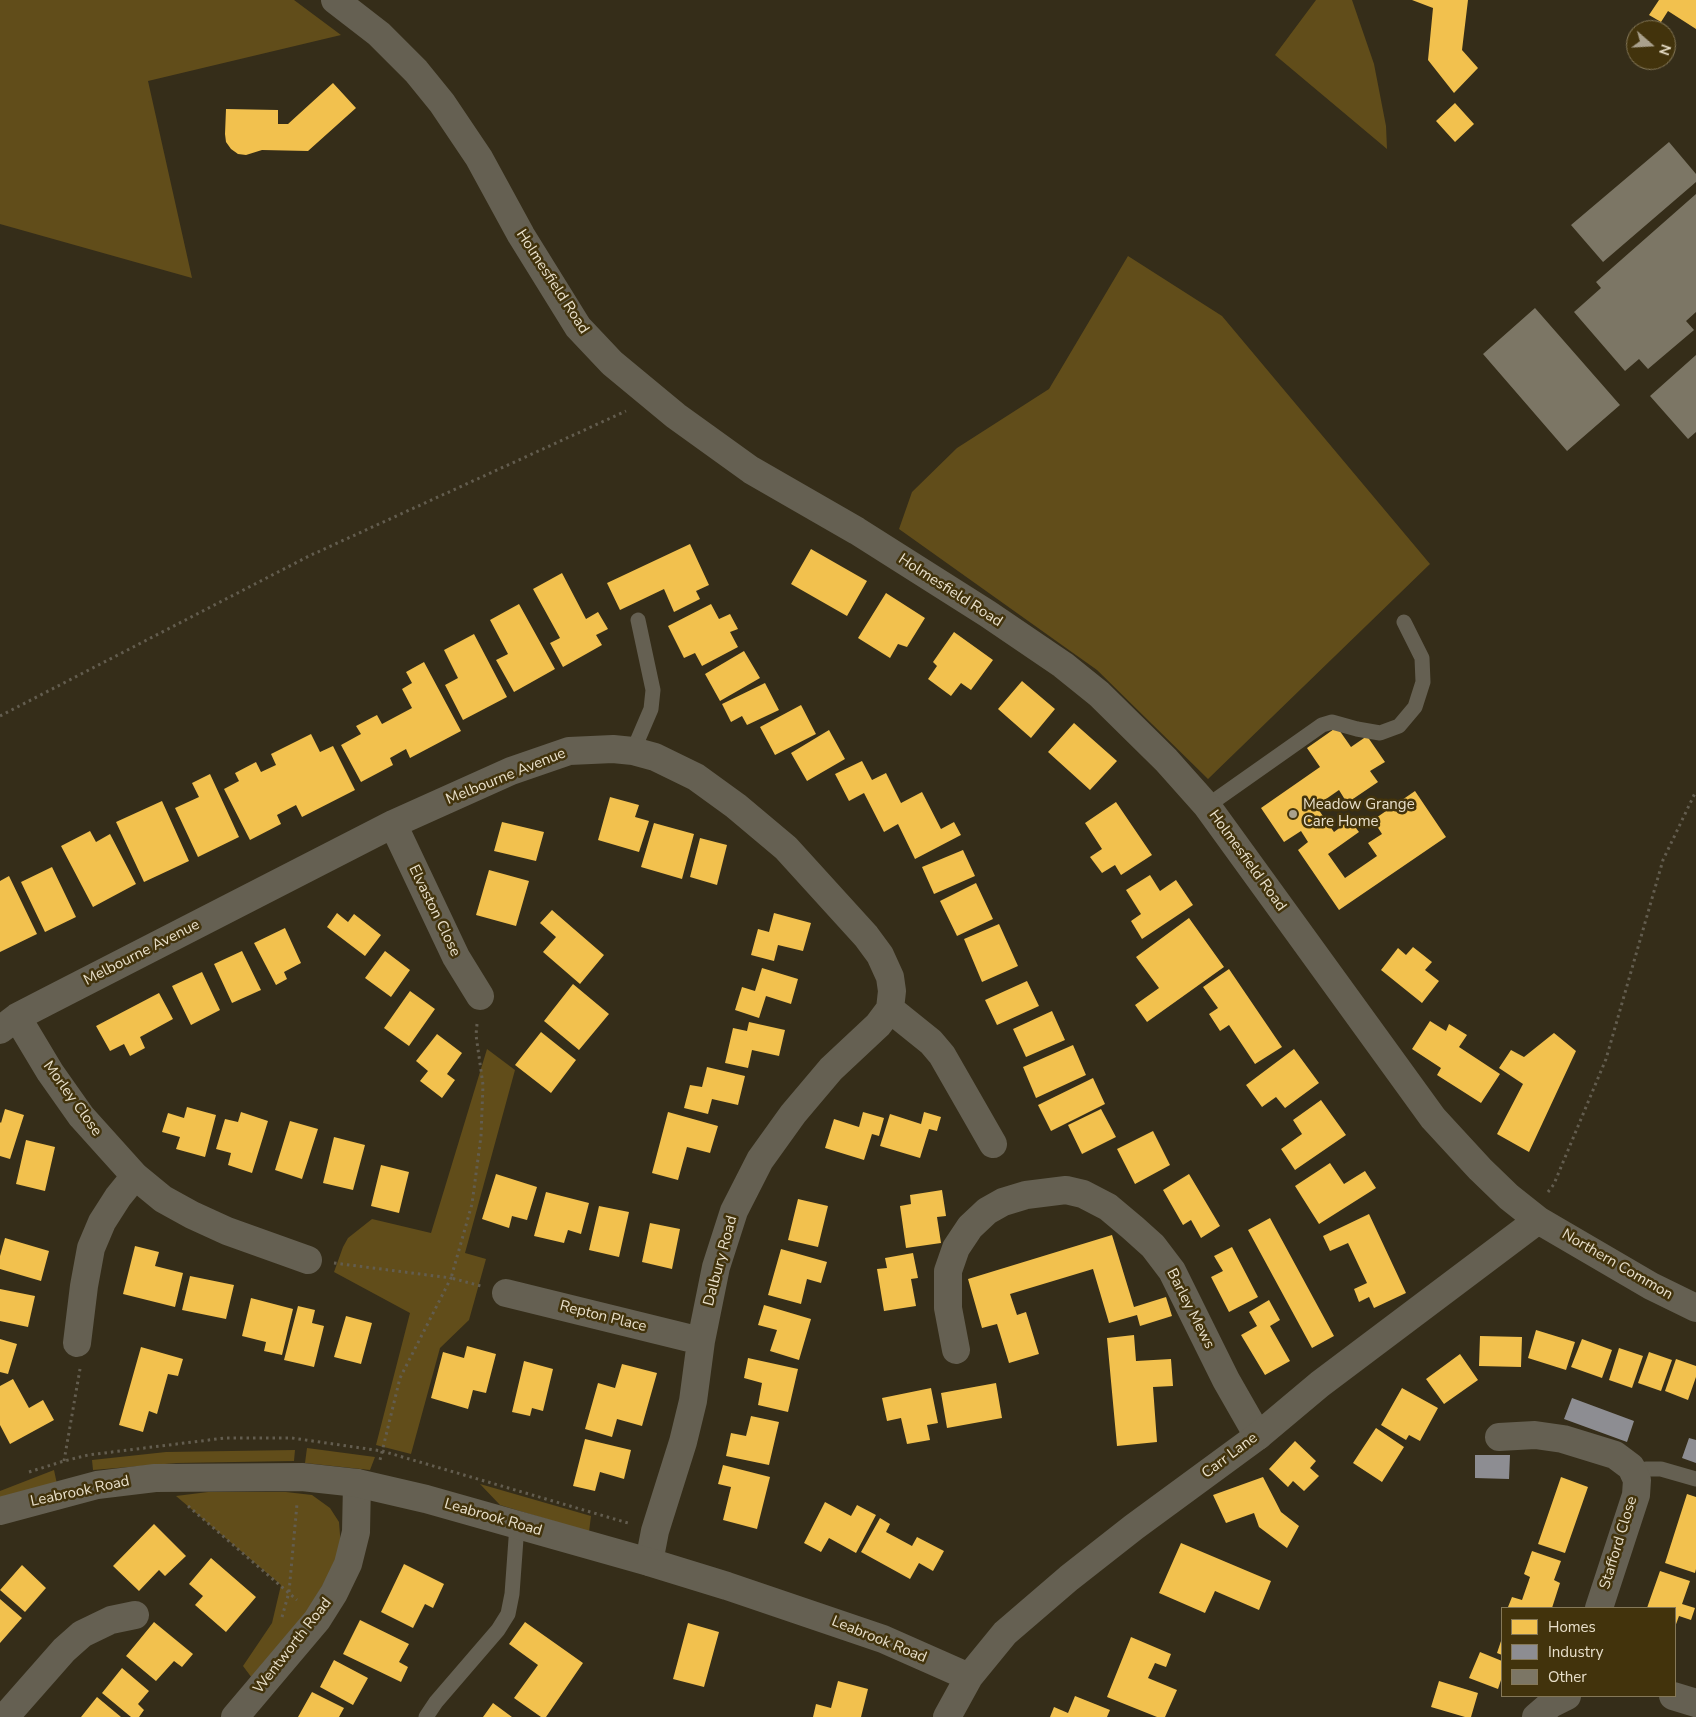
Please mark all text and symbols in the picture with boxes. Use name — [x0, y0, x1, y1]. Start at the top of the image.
north arrow — [1626, 20, 1676, 70]
text: N — [1654, 42, 1675, 58]
street label: Holmesfield Road — [512, 227, 592, 337]
street label: Holmesfield Road — [895, 551, 1005, 631]
street label: Melbourne Avenue — [444, 745, 568, 809]
place label: Meadow Grange Care Home — [1303, 796, 1415, 831]
street label: Holmesfield Road — [1204, 807, 1290, 915]
marker: Meadow Grange Care Home — [1287, 808, 1299, 820]
street label: Elvaston Close — [404, 862, 464, 960]
street label: Melbourne Avenue — [81, 916, 203, 990]
street label: Morley Close — [39, 1058, 105, 1140]
street label: Dalbury Road — [700, 1214, 742, 1308]
street label: Northern Common — [1558, 1226, 1676, 1304]
street label: Barley Mews — [1162, 1266, 1218, 1352]
street label: Repton Place — [558, 1297, 648, 1337]
street label: Carr Lane — [1199, 1429, 1261, 1483]
street label: Leabrook Road — [29, 1473, 131, 1511]
street label: Stafford Close — [1596, 1494, 1642, 1592]
street label: Leabrook Road — [442, 1495, 544, 1541]
street label: Wentworth Road — [250, 1595, 336, 1697]
legend — [1501, 1607, 1676, 1697]
street label: Leabrook Road — [829, 1613, 929, 1667]
text: Homes — [1548, 1617, 1596, 1637]
text: Industry — [1548, 1642, 1603, 1662]
text: Other — [1548, 1667, 1587, 1687]

